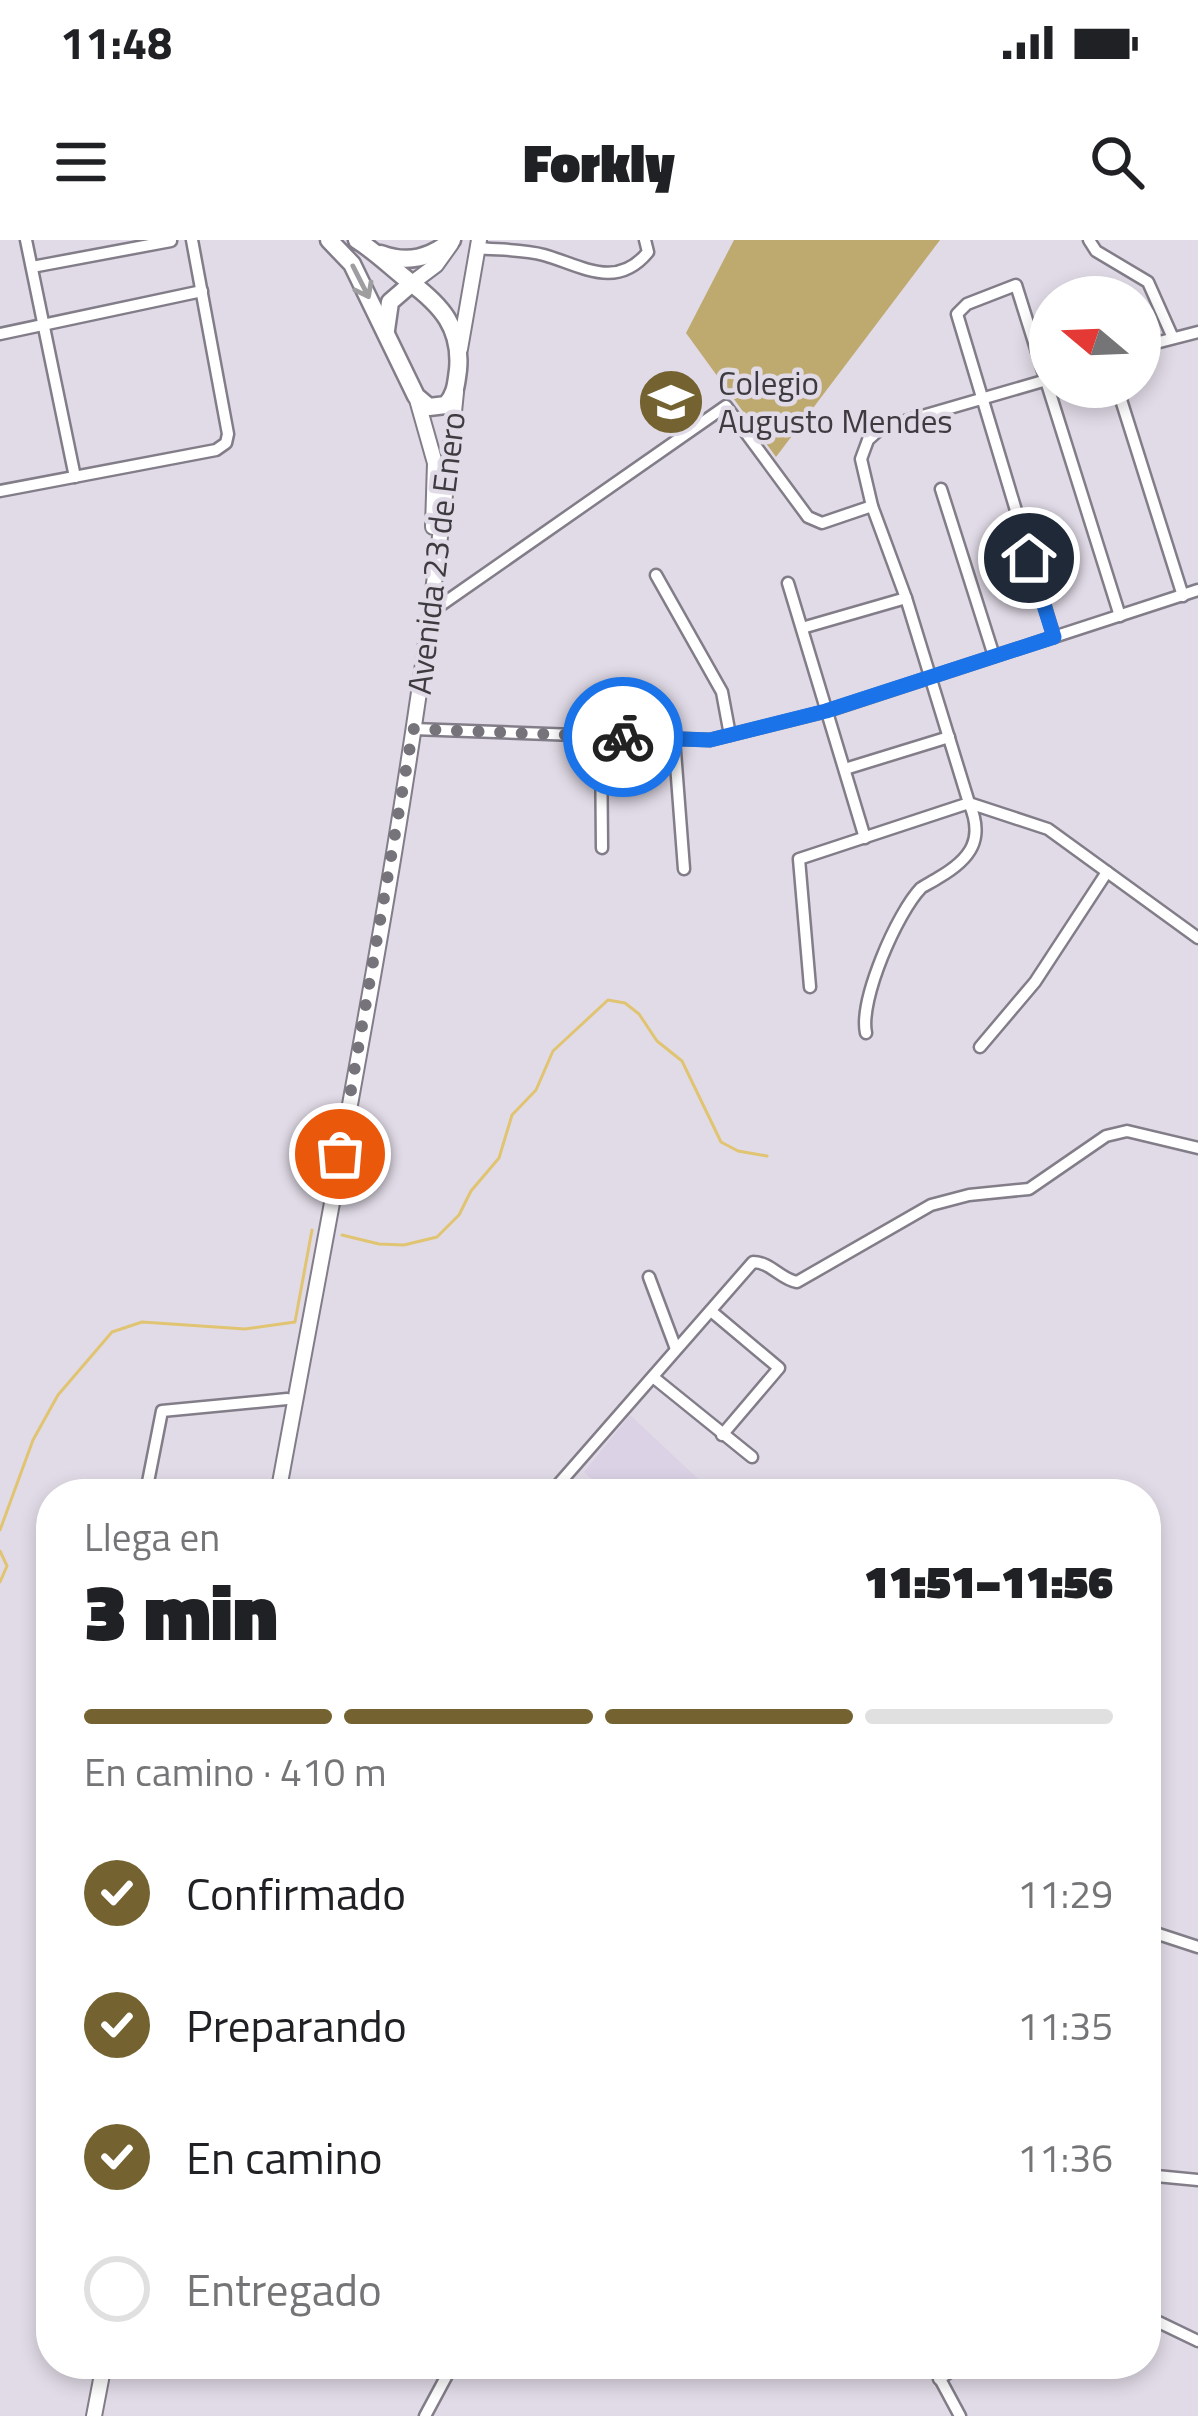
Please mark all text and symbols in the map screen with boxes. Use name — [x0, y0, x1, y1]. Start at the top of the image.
text: 11:48 — [60, 8, 172, 76]
text: Forkly — [523, 121, 675, 203]
icon: menu — [48, 129, 114, 195]
icon: search — [1084, 129, 1150, 195]
one-way arrow — [351, 264, 374, 300]
north arrow — [1029, 276, 1161, 408]
map controls — [1029, 276, 1161, 408]
place label: Colegio Augusto Mendes — [718, 358, 953, 446]
school or university icon: Colegio Augusto Mendes — [636, 367, 706, 437]
street label: Avenida 23 de Enero — [394, 409, 478, 697]
pin — [978, 507, 1080, 609]
icon: home — [996, 525, 1062, 591]
courier — [563, 677, 683, 797]
icon: bike — [590, 704, 656, 770]
pin — [289, 1103, 391, 1205]
icon: bag — [307, 1121, 373, 1187]
text: Llega en — [84, 1507, 220, 1566]
text: 11:51–11:56 — [864, 1547, 1113, 1615]
text: 3 min — [84, 1552, 278, 1670]
text: En camino · 410 m — [84, 1742, 387, 1801]
text: Confirmado — [186, 1859, 406, 1927]
icon: check — [84, 1860, 150, 1926]
text: 11:29 — [1017, 1864, 1113, 1923]
text: Preparando — [186, 1991, 407, 2059]
icon: check — [84, 1992, 150, 2058]
text: 11:35 — [1017, 1996, 1113, 2055]
text: En camino — [186, 2123, 383, 2191]
icon: check — [84, 2124, 150, 2190]
text: 11:36 — [1017, 2128, 1113, 2187]
text: Entregado — [186, 2255, 382, 2323]

